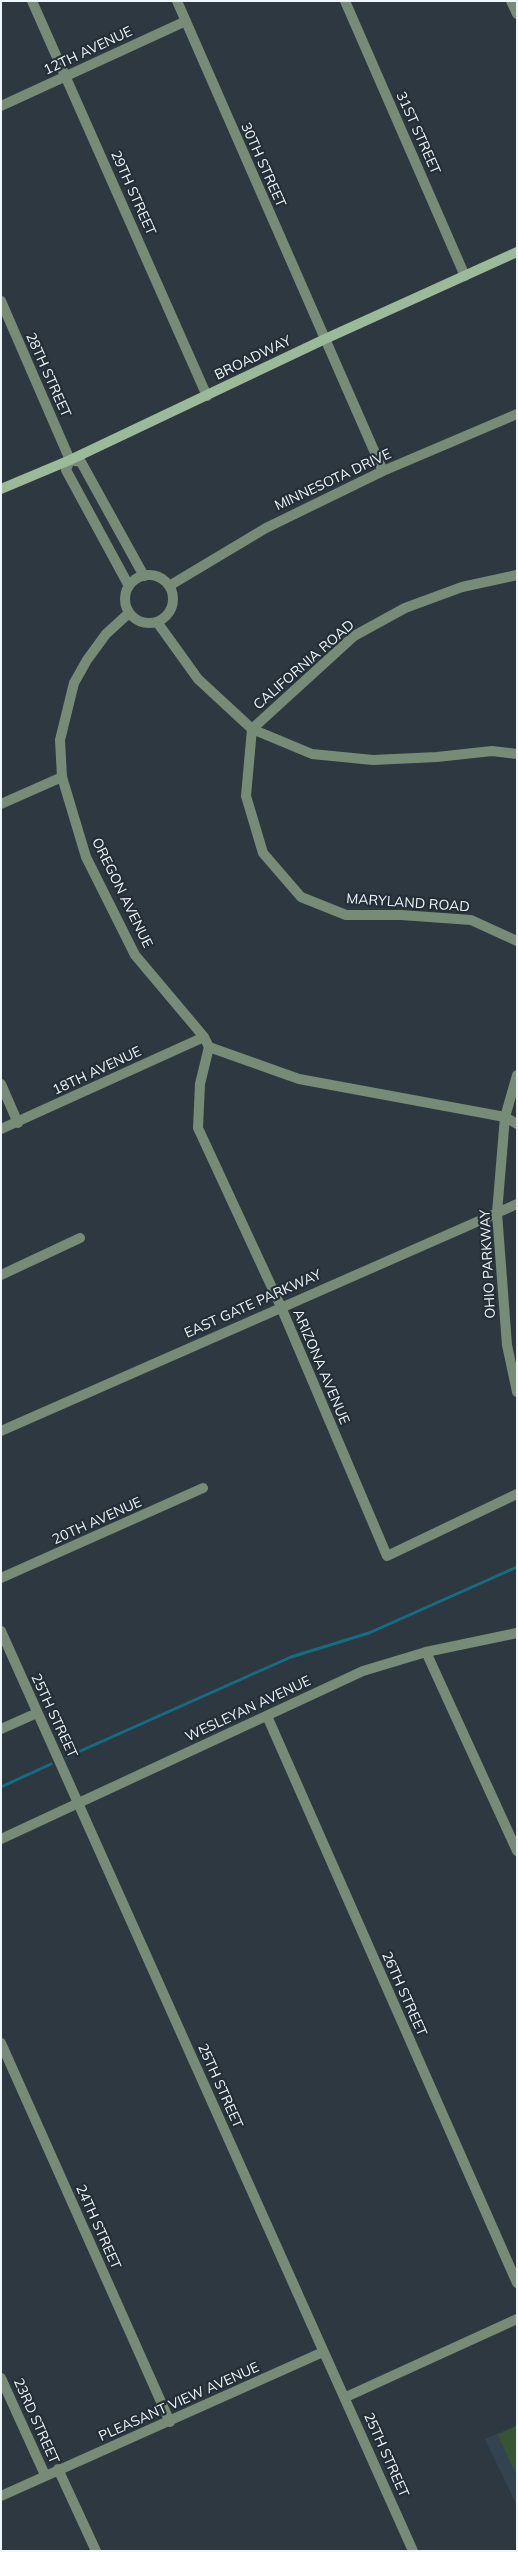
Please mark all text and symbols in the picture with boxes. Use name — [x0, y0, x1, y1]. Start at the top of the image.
street label: 12TH AVENUE — [41, 23, 135, 79]
street label: 31ST STREET — [392, 89, 444, 177]
street label: 30TH STREET — [237, 120, 289, 210]
street label: 29TH STREET — [107, 148, 159, 238]
street label: 28TH STREET — [22, 330, 74, 420]
street label: BROADWAY — [212, 332, 294, 384]
street label: MINNESOTA DRIVE — [272, 446, 394, 514]
street label: CALIFORNIA ROAD — [250, 617, 358, 713]
street label: OREGON AVENUE — [88, 835, 156, 951]
street label: MARYLAND ROAD — [346, 890, 470, 916]
street label: 18TH AVENUE — [50, 1043, 144, 1099]
street label: OHIO PARKWAY — [477, 1209, 499, 1319]
street label: EAST GATE PARKWAY — [182, 1266, 324, 1342]
street label: ARIZONA AVENUE — [289, 1307, 353, 1427]
street label: 20TH AVENUE — [50, 1494, 144, 1548]
street label: 25TH STREET — [27, 1671, 81, 1761]
street label: WESLEYAN AVENUE — [183, 1673, 313, 1745]
street label: 26TH STREET — [378, 1949, 430, 2039]
street label: 25TH STREET — [194, 2041, 246, 2131]
street label: 24TH STREET — [72, 2182, 124, 2272]
street label: PLEASANT VIEW AVENUE — [96, 2359, 262, 2445]
street label: 23RD STREET — [10, 2376, 62, 2466]
street label: 25TH STREET — [360, 2410, 412, 2500]

